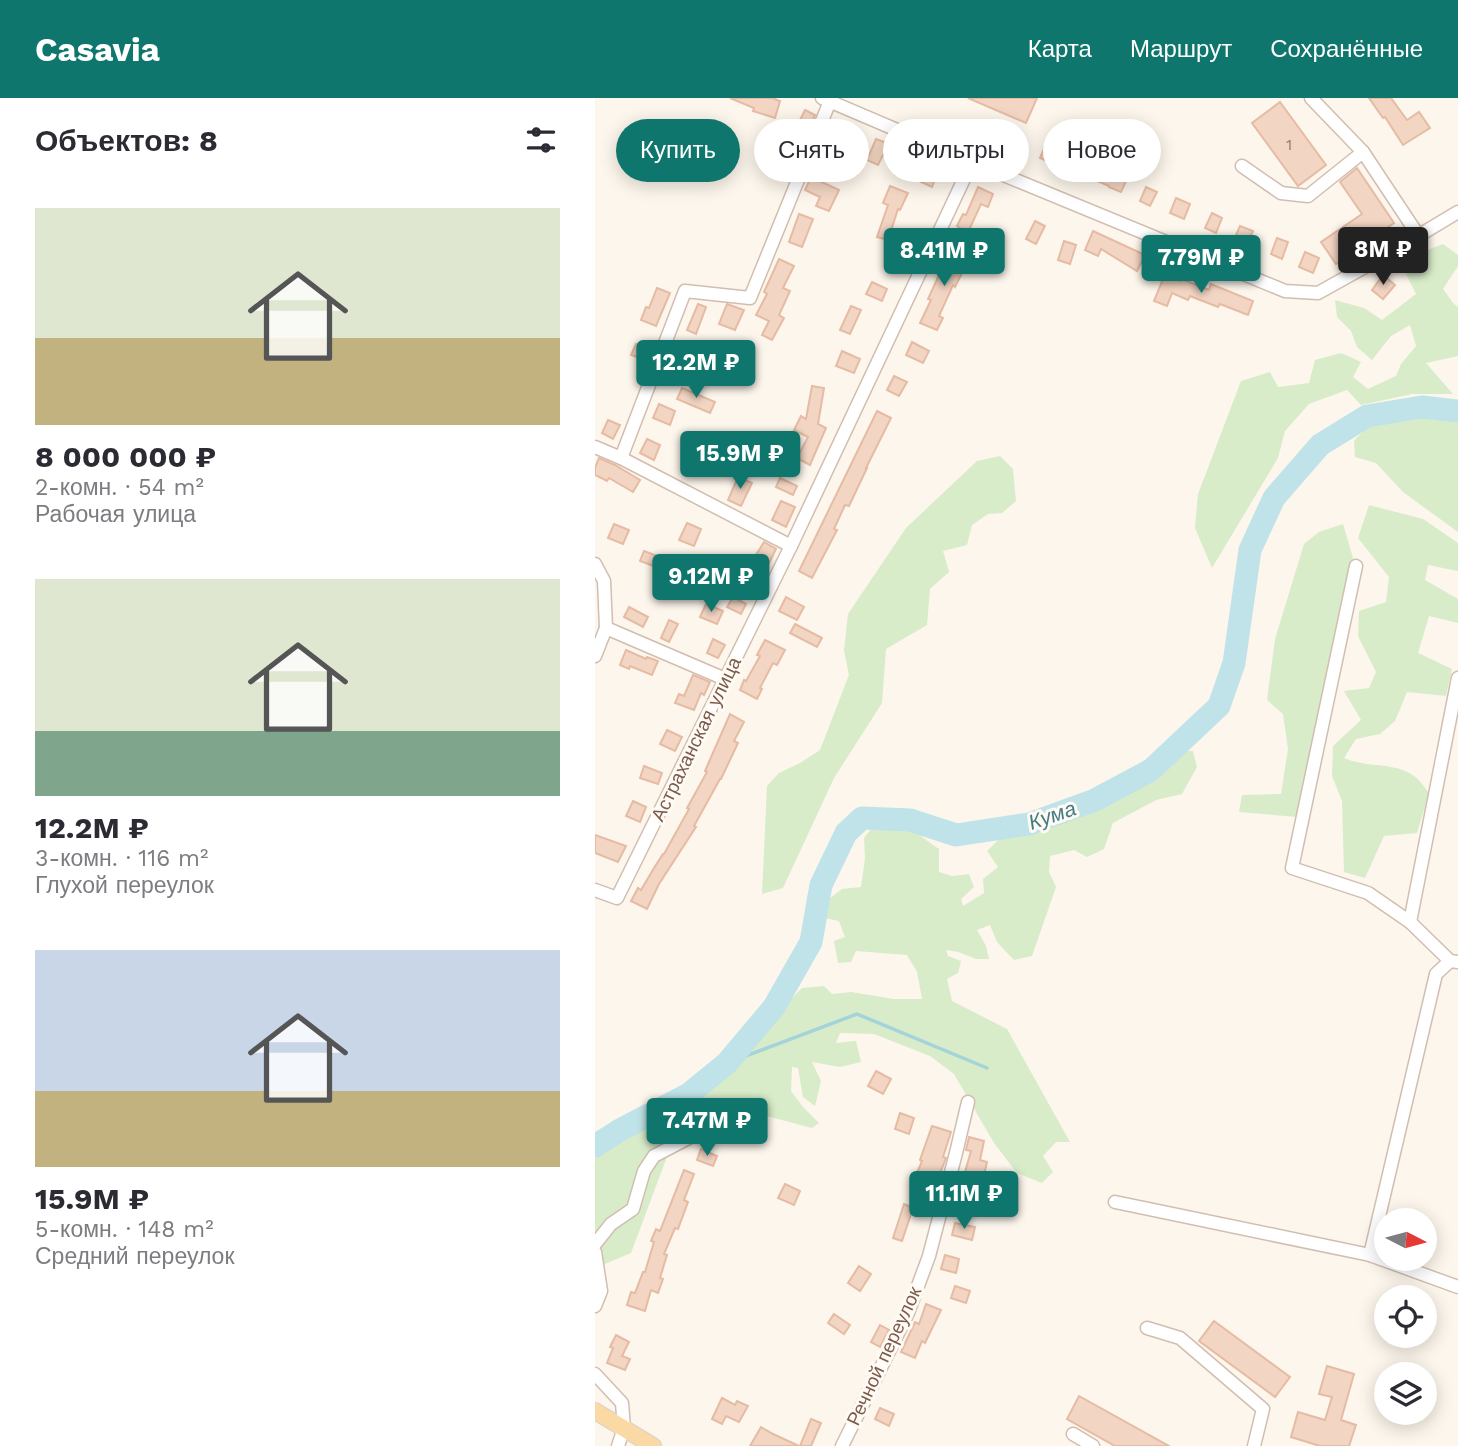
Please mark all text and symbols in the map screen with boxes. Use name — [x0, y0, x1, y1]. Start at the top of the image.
text: Casavia — [35, 30, 160, 69]
text: Карта — [1028, 35, 1092, 63]
text: Маршрут — [1130, 35, 1232, 63]
text: Сохранённые — [1270, 35, 1423, 63]
chip: Купить — [616, 119, 740, 182]
chip: Снять — [754, 119, 869, 182]
chip: Фильтры — [883, 119, 1029, 182]
chip: Новое — [1043, 119, 1161, 182]
icon: filters — [522, 121, 560, 159]
text: Объектов: 8 — [35, 123, 218, 158]
house number: 1 — [1286, 135, 1292, 154]
pin: 8.41M ₽ — [879, 228, 1009, 288]
pin: 8M ₽ — [1342, 228, 1424, 287]
pin: 7.79M ₽ — [1136, 236, 1266, 295]
text: 8M ₽ — [1354, 236, 1412, 263]
text: 8.41M ₽ — [900, 237, 988, 264]
text: 7.79M ₽ — [1158, 244, 1244, 271]
icon: home — [235, 253, 361, 379]
pin: 12.2M ₽ — [631, 341, 761, 400]
text: 12.2M ₽ — [652, 349, 740, 376]
pin: 15.9M ₽ — [675, 432, 805, 491]
text: 8 000 000 ₽ — [35, 439, 216, 474]
text: 15.9M ₽ — [696, 440, 784, 467]
text: 2-комн. · 54 m² — [35, 474, 204, 501]
text: Рабочая улица — [35, 501, 196, 528]
pin: 9.12M ₽ — [646, 554, 776, 614]
text: 9.12M ₽ — [668, 563, 754, 590]
icon: home — [235, 624, 361, 750]
street label: Астраханская улица — [646, 653, 746, 825]
water label: Кума — [1025, 795, 1079, 835]
text: 12.2M ₽ — [35, 810, 149, 845]
text: 3-комн. · 116 m² — [35, 845, 208, 872]
text: Глухой переулок — [35, 872, 214, 899]
icon: home — [235, 995, 361, 1121]
pin: 7.47M ₽ — [642, 1098, 772, 1158]
text: 7.47M ₽ — [663, 1107, 751, 1134]
pin: 11.1M ₽ — [899, 1172, 1029, 1231]
text: 11.1M ₽ — [925, 1180, 1003, 1207]
text: 15.9M ₽ — [35, 1181, 149, 1216]
north arrow — [1374, 1208, 1437, 1270]
map controls — [1374, 1208, 1437, 1425]
text: 5-комн. · 148 m² — [35, 1216, 214, 1243]
text: Средний переулок — [35, 1243, 234, 1270]
street label: Речной переулок — [842, 1282, 927, 1429]
button: locate — [1374, 1285, 1437, 1348]
button: layers — [1374, 1362, 1437, 1425]

